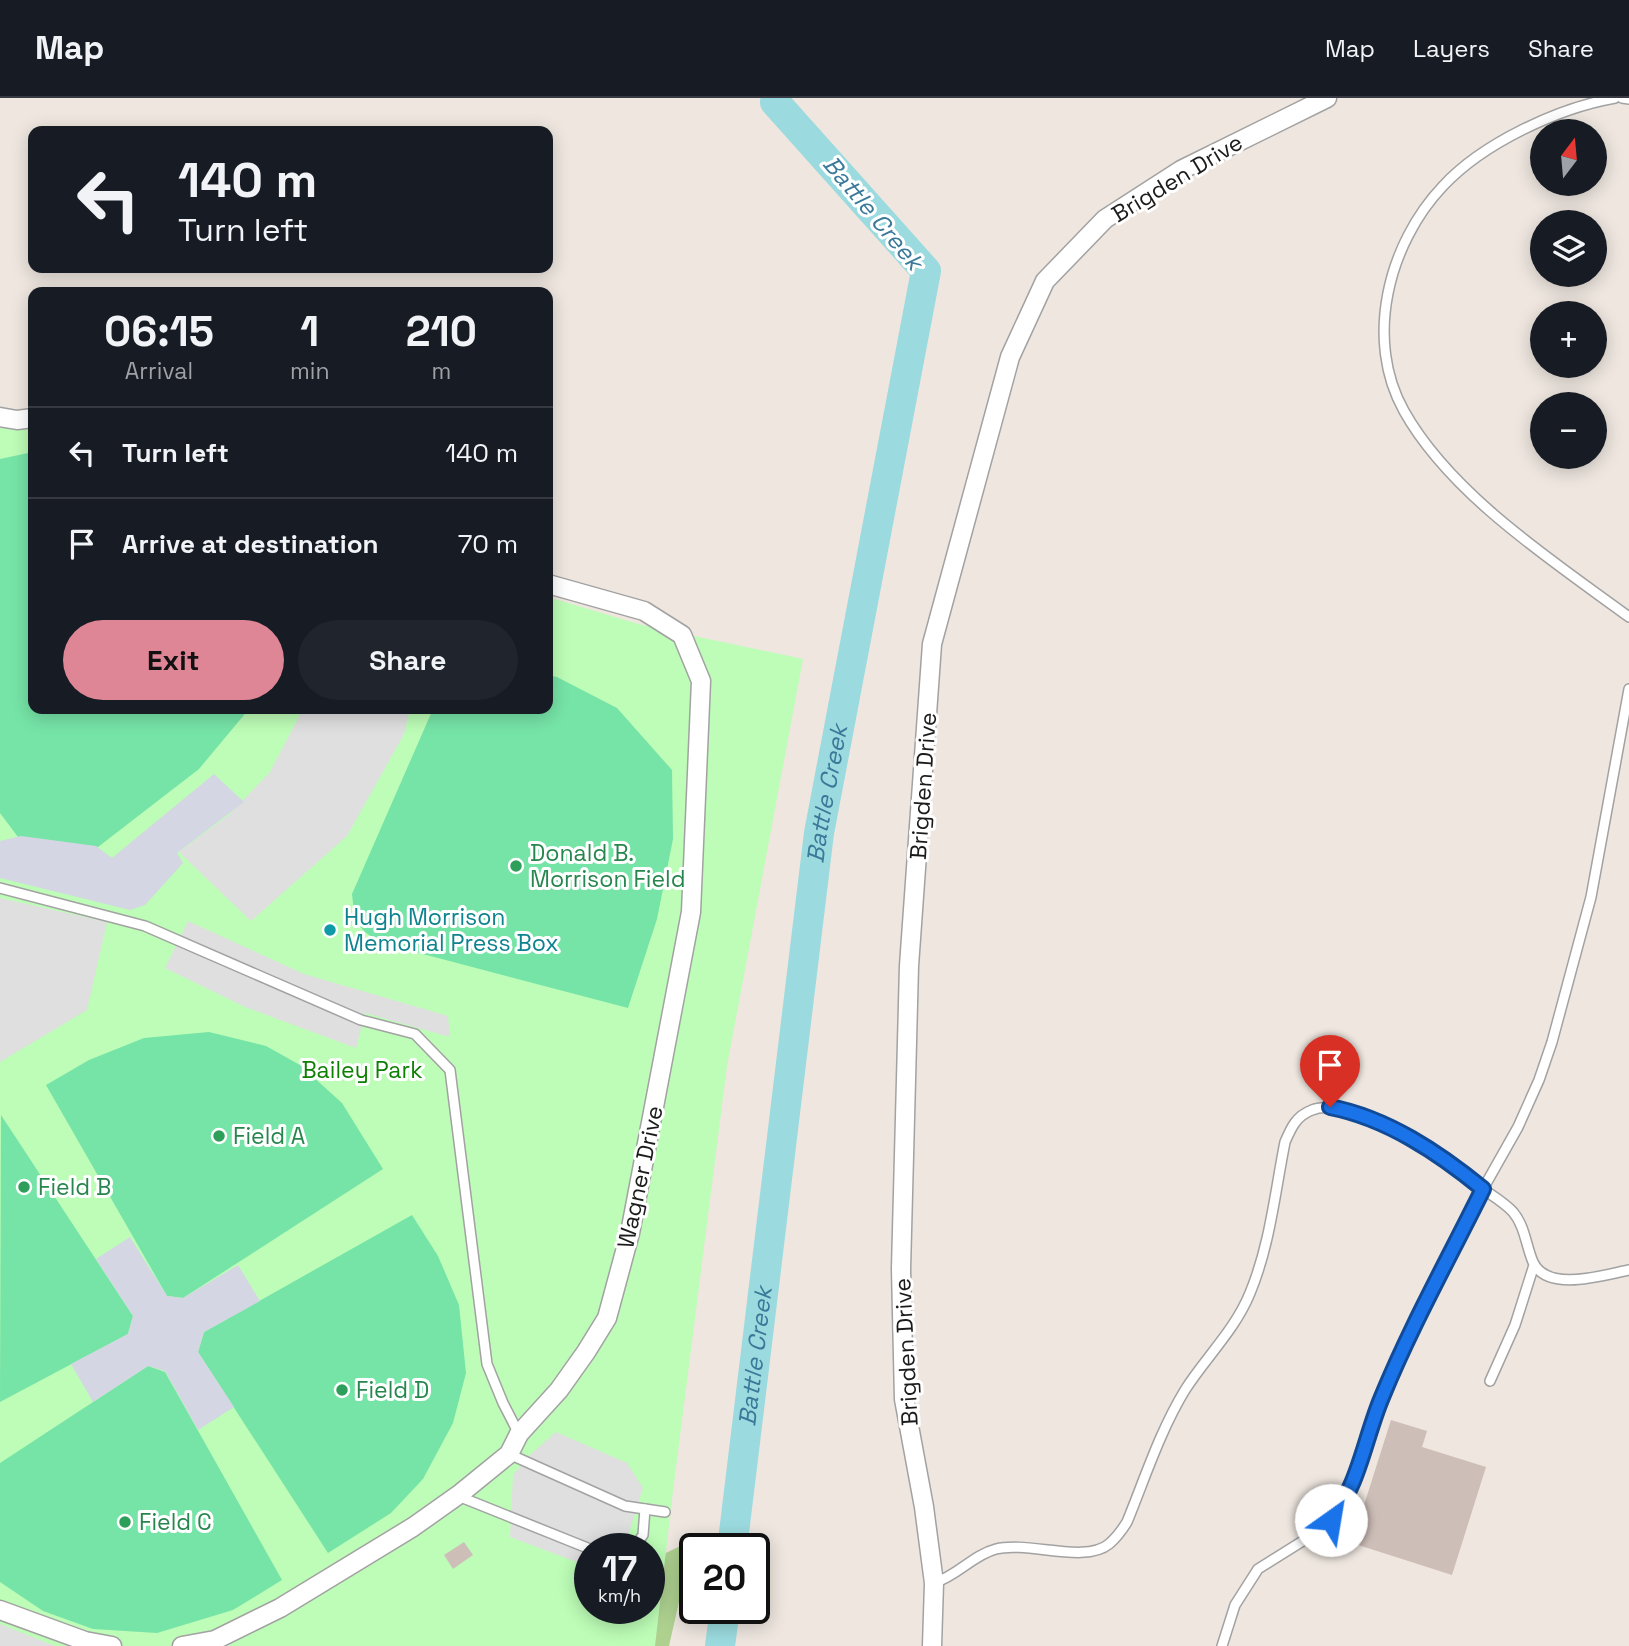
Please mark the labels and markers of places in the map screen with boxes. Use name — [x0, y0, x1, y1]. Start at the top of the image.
place label: Donald B. Morrison Field — [530, 838, 686, 894]
marker: Donald B. Morrison Field — [508, 858, 524, 874]
place label: Hugh Morrison Memorial Press Box — [344, 902, 559, 958]
marker: Hugh Morrison Memorial Press Box — [322, 922, 338, 938]
pin — [1300, 1035, 1360, 1107]
place label: Field A — [233, 1121, 305, 1151]
marker: Field A — [211, 1128, 227, 1144]
place label: Field B — [38, 1172, 111, 1202]
marker: Field B — [16, 1179, 32, 1195]
place label: Field D — [356, 1375, 429, 1405]
marker: Field D — [334, 1382, 350, 1398]
place label: Field C — [139, 1507, 212, 1537]
marker: Field C — [117, 1514, 133, 1530]

